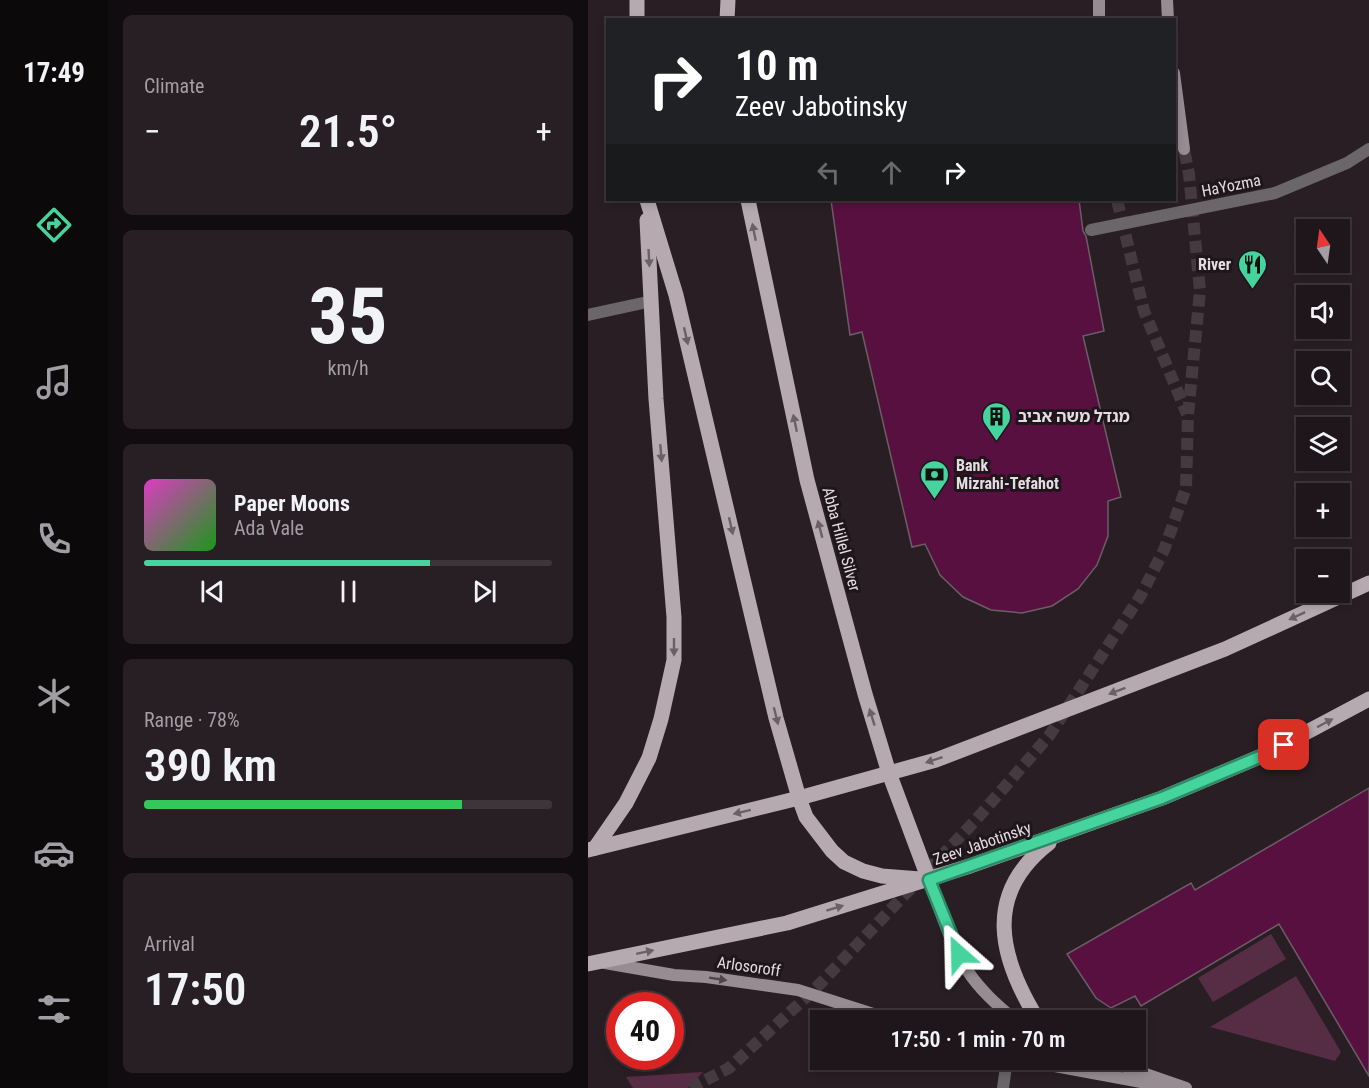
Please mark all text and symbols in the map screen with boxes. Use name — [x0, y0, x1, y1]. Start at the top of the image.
text: 10 m — [735, 41, 818, 90]
icon: right — [636, 42, 714, 120]
text: 17:49 — [23, 57, 85, 89]
text: Climate — [144, 74, 204, 98]
text: Zeev Jabotinsky — [735, 91, 908, 123]
text: 21.5° — [299, 105, 397, 158]
text: − — [144, 112, 161, 151]
text: + — [536, 112, 552, 151]
icon: left — [812, 156, 845, 189]
icon: ahead — [875, 156, 908, 189]
icon: right — [938, 156, 971, 189]
street label: HaYozma — [1200, 170, 1262, 201]
icon: directions — [33, 204, 75, 246]
north arrow — [1296, 219, 1350, 273]
map controls — [1296, 219, 1350, 603]
one-way arrow — [749, 223, 758, 242]
one-way arrow — [645, 248, 654, 267]
restaurant icon: River — [1236, 248, 1268, 290]
place label: River — [1198, 255, 1231, 274]
text: 35 — [309, 271, 387, 362]
button: sound — [1296, 285, 1350, 339]
one-way arrow — [682, 327, 692, 346]
button: search — [1296, 351, 1350, 405]
text: km/h — [327, 356, 369, 380]
icon: music — [33, 361, 75, 403]
building icon: מגדל משה אביב — [981, 400, 1013, 442]
place label: מגדל משה אביב — [1018, 407, 1130, 426]
one-way arrow — [789, 414, 799, 432]
button: layers — [1296, 417, 1350, 471]
one-way arrow — [656, 443, 665, 462]
place label: Bank Mizrahi-Tefahot — [956, 456, 1059, 493]
bank icon: Bank Mizrahi-Tefahot — [919, 458, 951, 500]
button: + — [1296, 483, 1350, 537]
street label: Abba Hillel Silver — [819, 485, 865, 593]
text: Paper Moons — [234, 491, 350, 516]
text: Ada Vale — [234, 516, 304, 540]
one-way arrow — [727, 517, 736, 536]
icon: phone — [33, 518, 75, 560]
one-way arrow — [815, 520, 825, 538]
button: − — [1296, 549, 1350, 603]
icon: previous — [196, 575, 229, 608]
icon: pause — [332, 575, 365, 608]
icon: next — [468, 575, 501, 608]
one-way arrow — [1288, 612, 1305, 621]
one-way arrow — [669, 638, 679, 657]
icon: climate — [33, 675, 75, 717]
one-way arrow — [1107, 686, 1125, 696]
one-way arrow — [772, 707, 782, 725]
text: Range · 78% — [144, 708, 240, 732]
one-way arrow — [867, 708, 876, 726]
one-way arrow — [1317, 718, 1334, 728]
pin — [1258, 719, 1309, 770]
icon: arrive — [1267, 728, 1300, 761]
text: 390 km — [144, 739, 277, 792]
one-way arrow — [925, 756, 943, 766]
one-way arrow — [733, 807, 751, 817]
street label: Zeev Jabotinsky — [931, 818, 1034, 869]
icon: car — [33, 832, 75, 874]
one-way arrow — [826, 903, 844, 912]
position arrow — [927, 922, 991, 986]
text: Arrival — [144, 932, 195, 956]
one-way arrow — [636, 947, 655, 956]
street label: Arlosoroff — [716, 953, 782, 980]
text: 17:50 — [144, 963, 246, 1016]
one-way arrow — [708, 974, 727, 983]
icon: filters — [33, 988, 75, 1030]
speed limit sign: 40 — [606, 992, 684, 1070]
text: 17:50 · 1 min · 70 m — [891, 1027, 1065, 1052]

